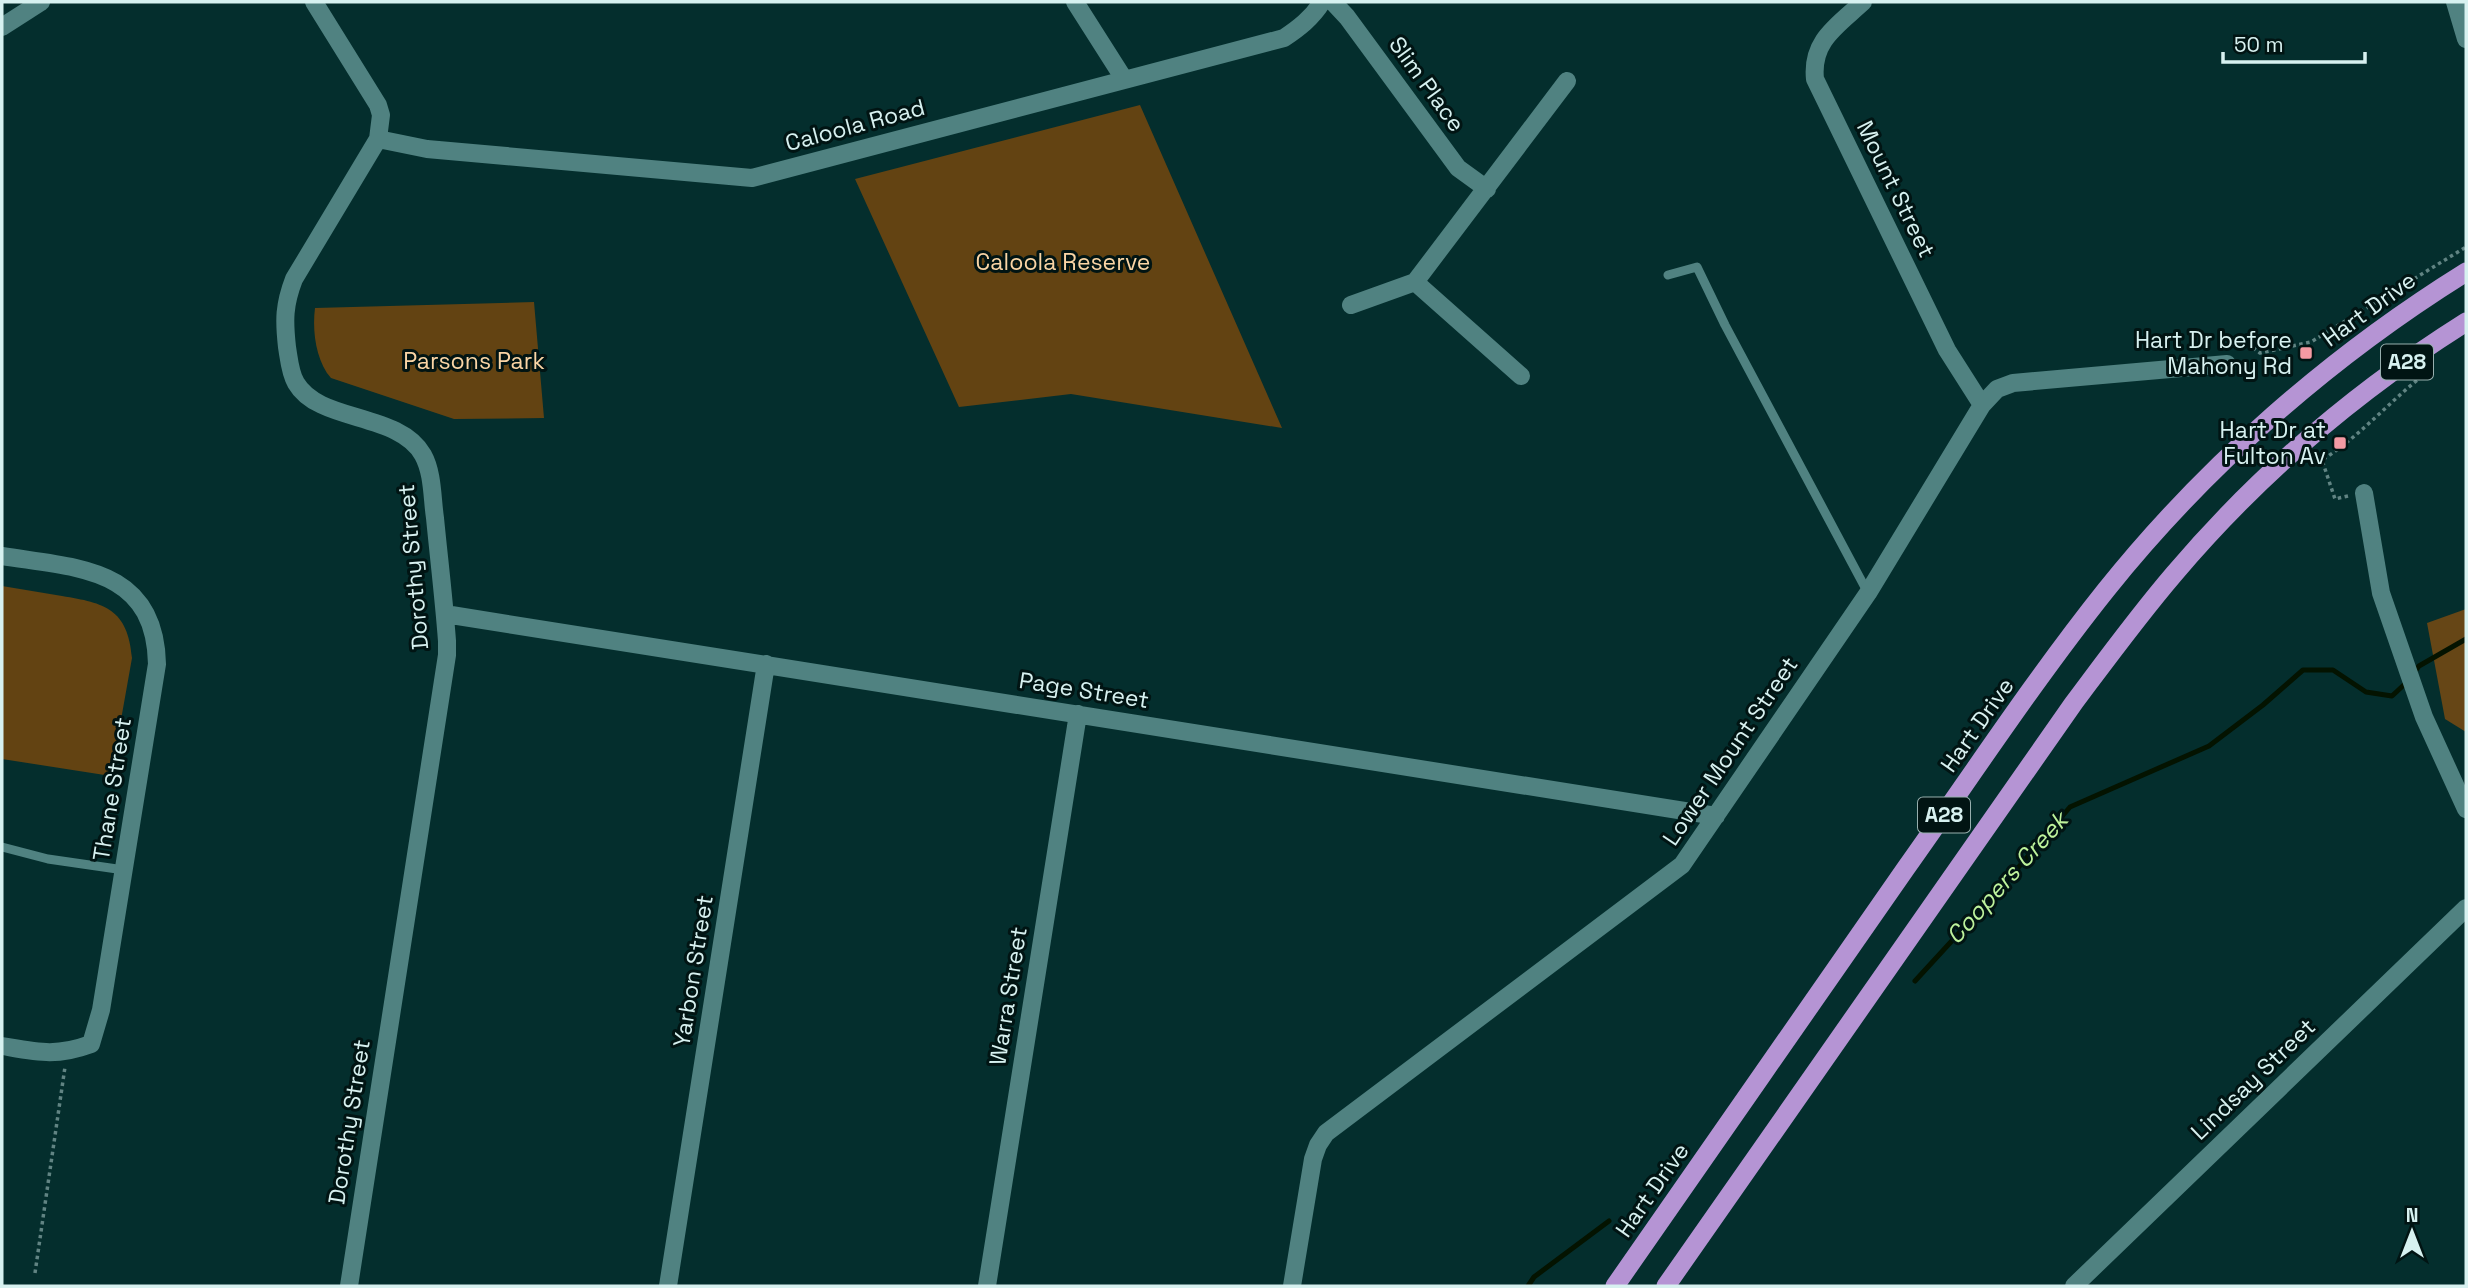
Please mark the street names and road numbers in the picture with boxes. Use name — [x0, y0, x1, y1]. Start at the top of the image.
street label: Slim Place — [1382, 30, 1472, 138]
street label: Caloola Road — [782, 92, 928, 158]
street label: Mount Street — [1850, 116, 1942, 262]
street label: Hart Drive — [2316, 265, 2422, 353]
road number: A28 — [2381, 344, 2433, 380]
street label: Dorothy Street — [391, 483, 435, 651]
street label: Lower Mount Street — [1656, 651, 1804, 851]
street label: Page Street — [1017, 665, 1151, 715]
street label: Hart Drive — [1934, 672, 2020, 778]
street label: Thane Street — [86, 715, 138, 863]
road number: A28 — [1918, 798, 1970, 832]
street label: Yarbon Street — [666, 893, 720, 1049]
street label: Warra Street — [982, 925, 1034, 1067]
street label: Lindsay Street — [2184, 1012, 2322, 1146]
street label: Dorothy Street — [321, 1038, 377, 1206]
street label: Hart Drive — [1609, 1137, 1695, 1243]

